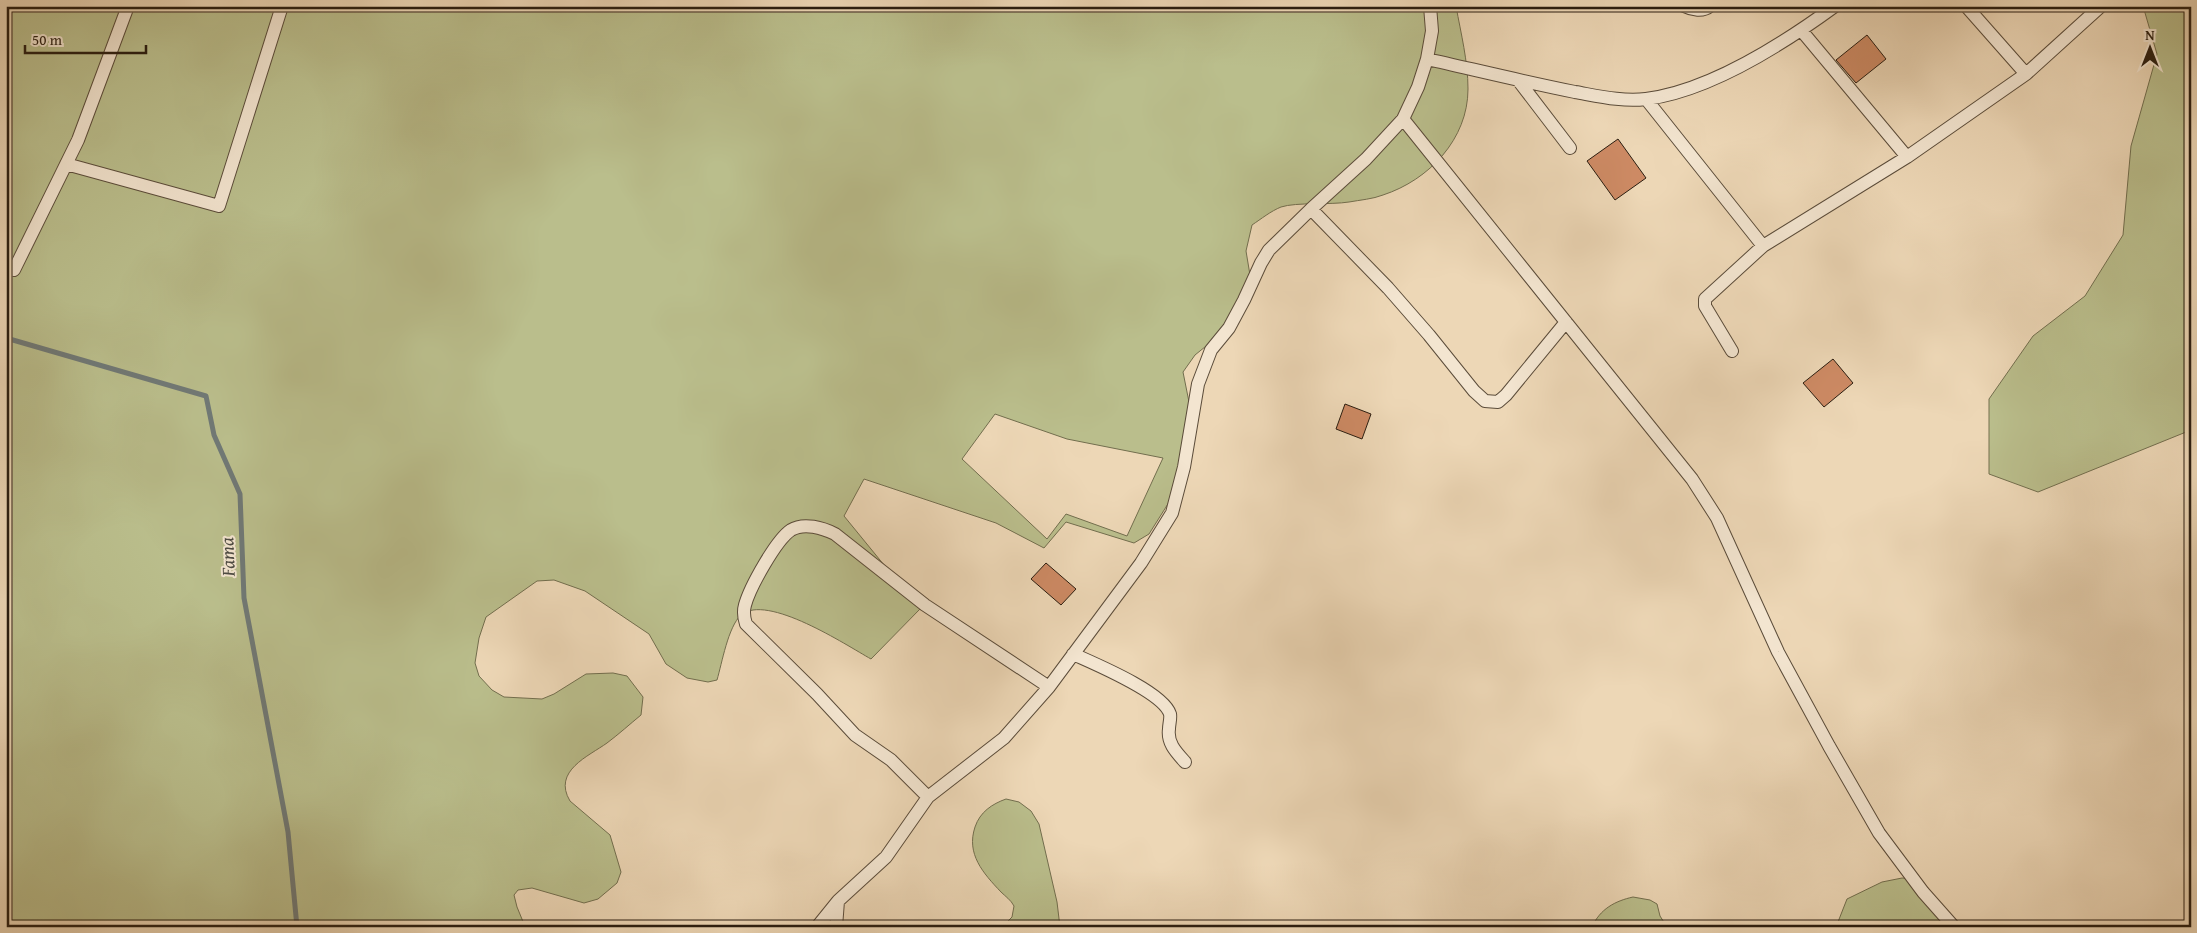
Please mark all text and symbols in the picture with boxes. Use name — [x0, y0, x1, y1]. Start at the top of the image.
scale bar — [25, 22, 146, 54]
north arrow — [2124, 22, 2174, 72]
text: N — [2145, 25, 2155, 45]
text: 50 m — [32, 29, 63, 50]
water label: Fama — [212, 537, 242, 578]

